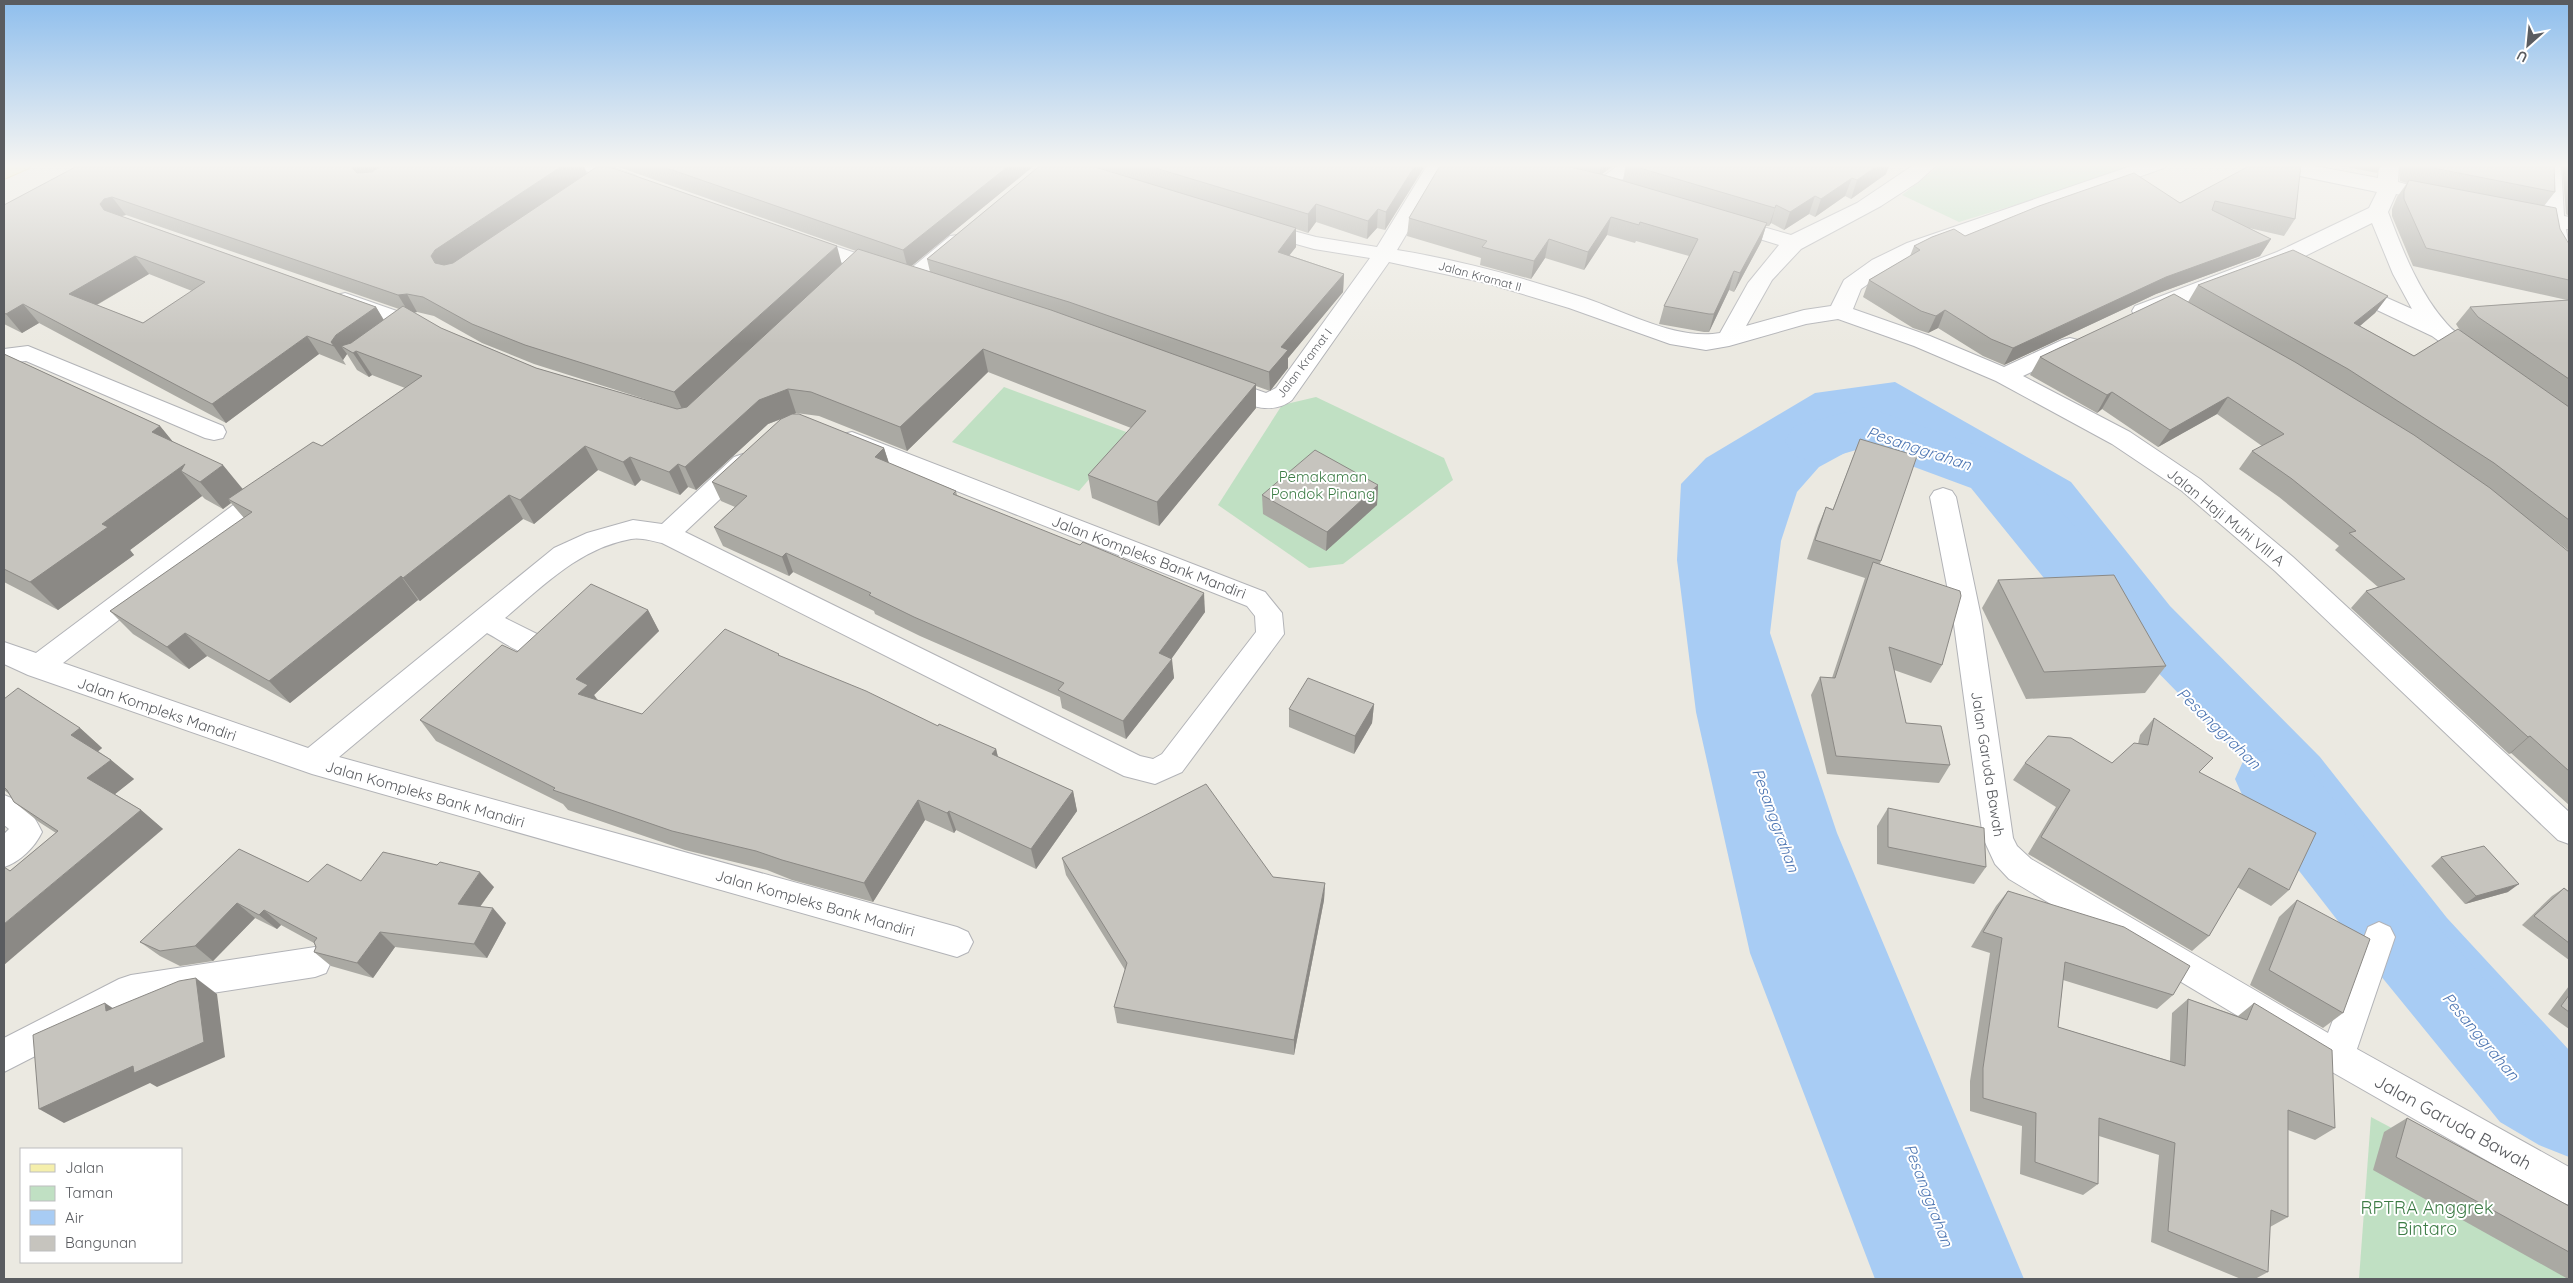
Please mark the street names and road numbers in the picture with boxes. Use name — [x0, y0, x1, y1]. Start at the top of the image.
street label: Jalan Kramat II — [1437, 258, 1523, 294]
street label: Jalan Kramat I — [1273, 325, 1335, 401]
street label: Jalan Haji Muhi VIII A — [2163, 464, 2289, 571]
street label: Jalan Kompleks Bank Mandiri — [1049, 511, 1249, 603]
street label: Jalan Kompleks Mandiri — [75, 673, 239, 745]
street label: Jalan Garuda Bawah — [1967, 690, 2009, 838]
street label: Jalan Kompleks Bank Mandiri — [323, 756, 527, 832]
street label: Jalan Kompleks Bank Mandiri — [713, 865, 917, 941]
street label: Jalan Garuda Bawah — [2370, 1069, 2536, 1175]

